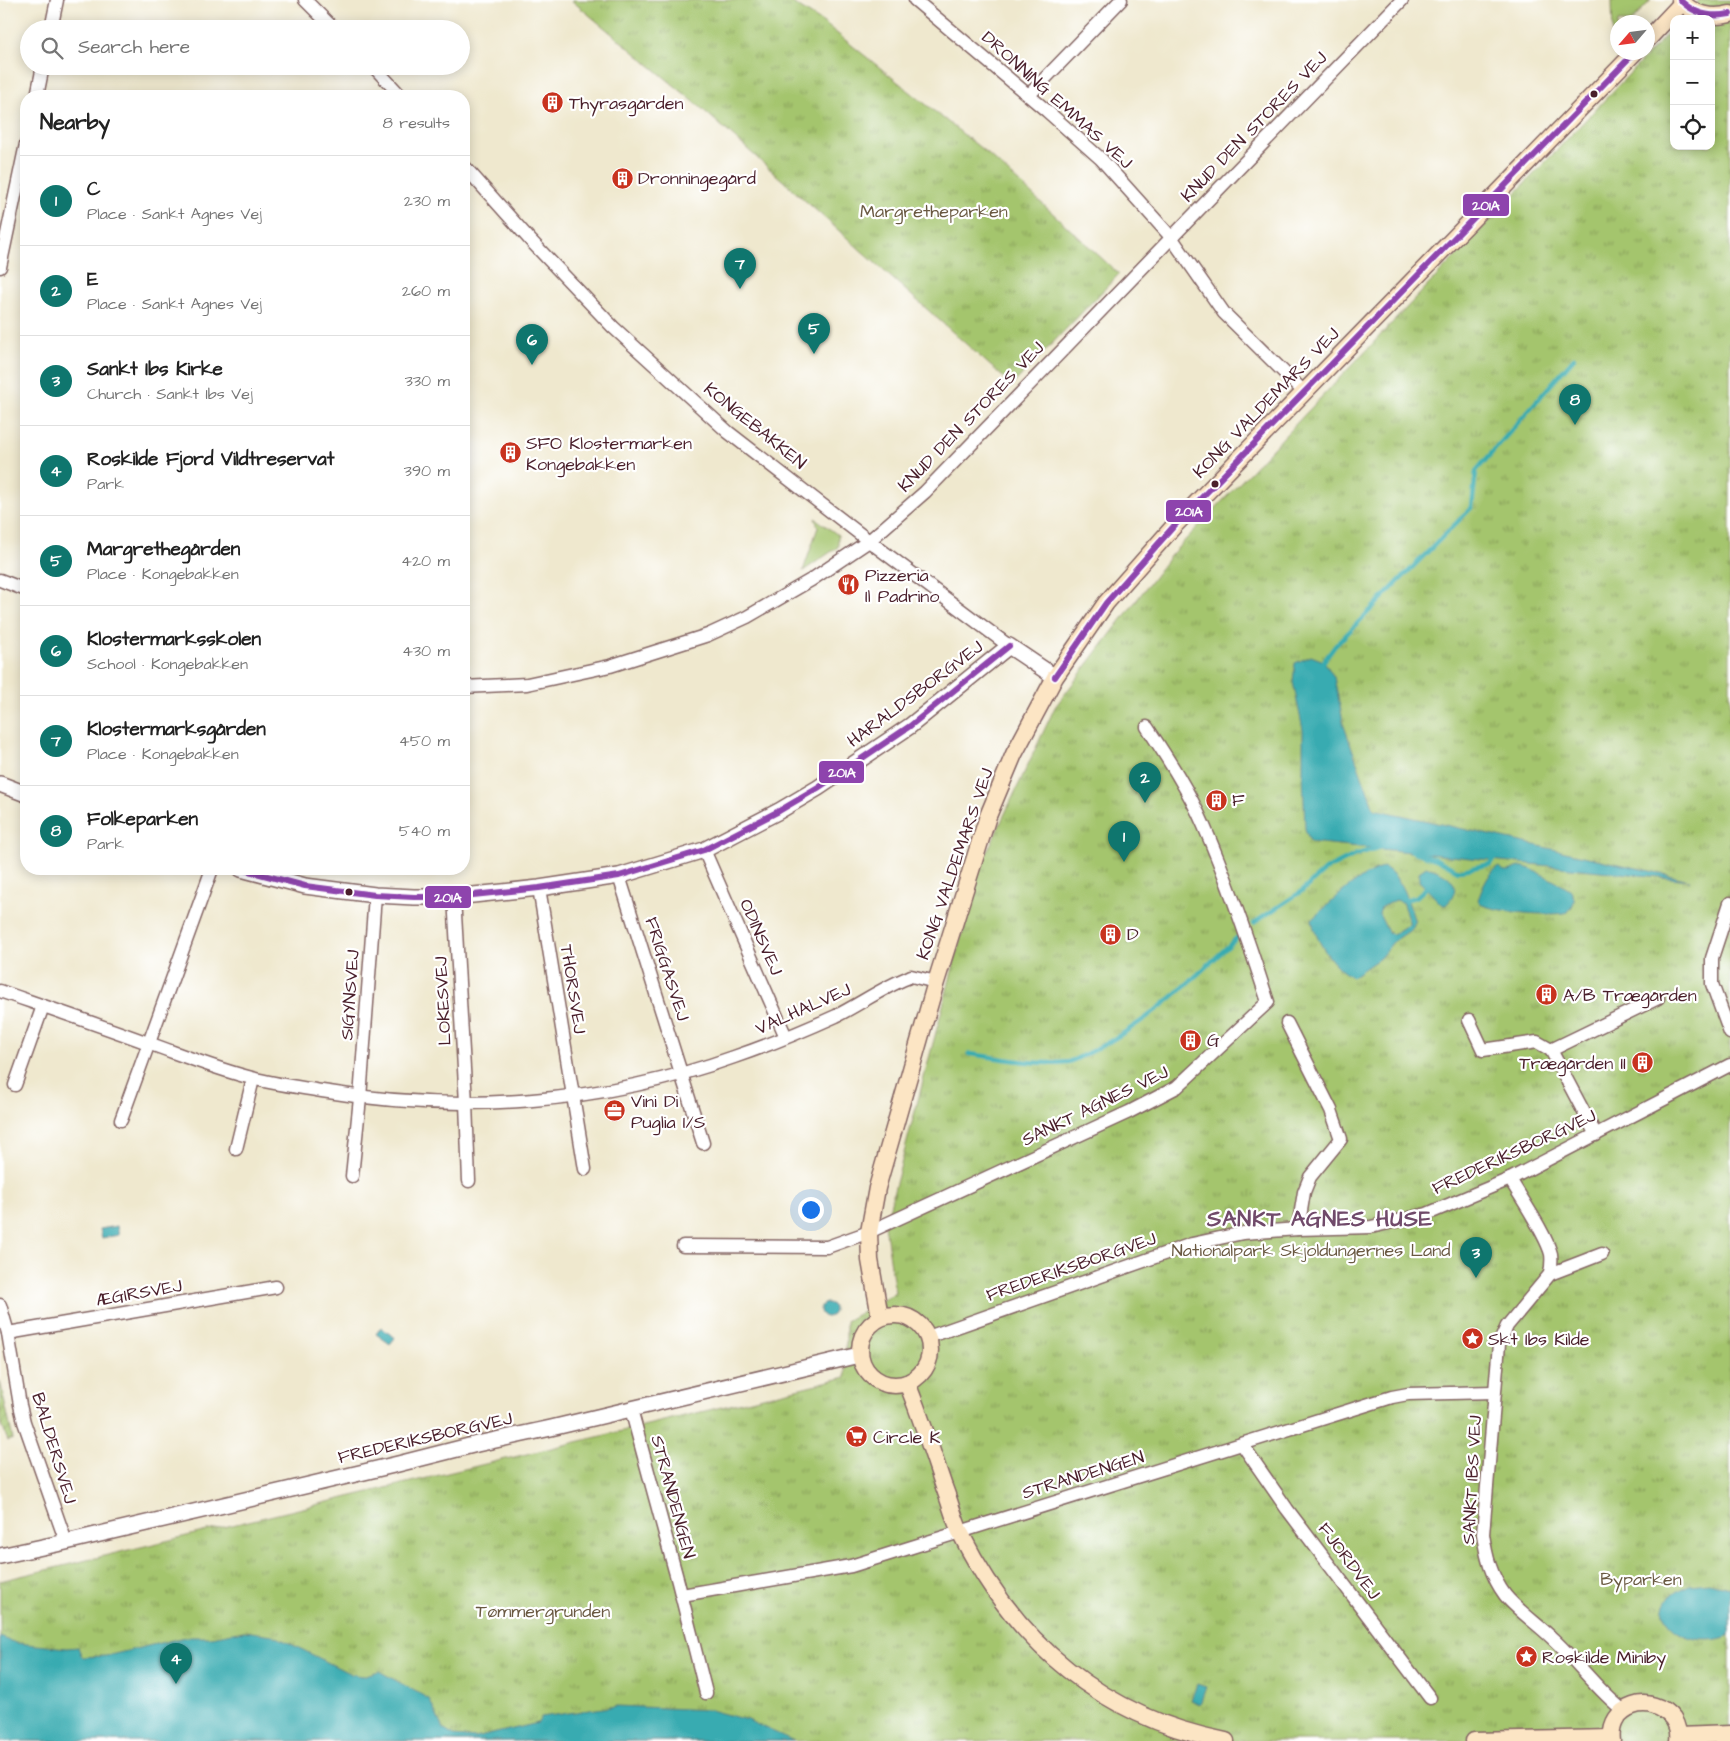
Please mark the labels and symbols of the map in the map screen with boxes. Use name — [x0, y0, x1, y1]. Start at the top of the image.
north arrow — [1610, 15, 1655, 60]
street label: DRONNING EMMAS VEJ — [976, 25, 1138, 175]
street label: KNUD DEN STORES VEJ — [1175, 46, 1333, 208]
unlabelled marker — [1589, 89, 1599, 99]
building icon: Thyrasgården — [541, 91, 565, 115]
place label: Thyrasgården — [569, 91, 683, 117]
building icon: Dronningegård — [610, 166, 634, 190]
place label: Dronningegård — [638, 166, 756, 192]
line badge: 201A — [1462, 193, 1510, 217]
text: 201A — [1471, 196, 1501, 216]
park label: Margretheparken — [860, 199, 1008, 225]
pin: 7 — [724, 248, 756, 289]
pin: 5 — [798, 313, 830, 354]
street label: KONG VALDEMARS VEJ — [1187, 322, 1345, 484]
pin: 6 — [516, 324, 548, 365]
street label: KNUD DEN STORES VEJ — [892, 336, 1050, 498]
street label: KONGEBAKKEN — [698, 377, 812, 475]
pin: 8 — [1559, 384, 1591, 425]
place label: SFO Klostermarken Kongebakken — [526, 431, 692, 478]
building icon: SFO Klostermarken Kongebakken — [498, 441, 522, 465]
unlabelled marker — [1210, 479, 1220, 489]
line badge: 201A — [1165, 499, 1212, 523]
text: 201A — [1174, 502, 1204, 522]
place label: Pizzeria Il Padrino — [865, 563, 939, 609]
restaurant icon: Pizzeria Il Padrino — [837, 573, 861, 597]
street label: HARALDSBORGVEJ — [842, 634, 988, 753]
line badge: 201A — [818, 760, 865, 784]
pin: 2 — [1129, 762, 1161, 803]
text: 201A — [827, 763, 857, 783]
street label: KONG VALDEMARS VEJ — [910, 764, 1000, 963]
building icon: F — [1204, 788, 1228, 812]
place label: F — [1232, 788, 1245, 813]
pin: 1 — [1108, 821, 1140, 862]
line badge: 201A — [424, 885, 472, 909]
unlabelled marker — [344, 887, 354, 897]
text: 201A — [433, 888, 463, 908]
street label: ODINSVEJ — [733, 895, 789, 979]
street label: FRIGGASVEJ — [638, 914, 696, 1024]
building icon: D — [1099, 922, 1123, 946]
place label: D — [1127, 922, 1139, 947]
street label: THORSVEJ — [554, 943, 592, 1036]
street label: SIGYNSVEJ — [334, 948, 366, 1041]
street label: LOKESVEJ — [428, 955, 458, 1046]
street label: VALHALVEJ — [751, 977, 855, 1041]
building icon: A/B Trægården — [1535, 983, 1559, 1007]
place label: A/B Trægården — [1563, 983, 1697, 1009]
building icon: G — [1179, 1028, 1203, 1052]
place label: G — [1207, 1028, 1220, 1053]
place label: Trægården II — [1519, 1051, 1626, 1077]
building icon: Trægården II — [1630, 1051, 1654, 1075]
street label: SANKT AGNES VEJ — [1018, 1060, 1173, 1152]
place label: Vini Di Puglia I/S — [631, 1089, 705, 1136]
office icon: Vini Di Puglia I/S — [603, 1099, 627, 1123]
street label: FREDERIKSBORGVEJ — [1428, 1103, 1600, 1201]
your location — [798, 1197, 824, 1223]
district label: SANKT AGNES HUSE — [1206, 1204, 1433, 1235]
street label: FREDERIKSBORGVEJ — [983, 1226, 1160, 1308]
pin: 3 — [1460, 1237, 1492, 1278]
park label: Nationalpark Skjoldungernes Land — [1172, 1238, 1450, 1264]
street label: ÆGIRSVEJ — [94, 1273, 184, 1313]
place icon: Skt Ibs Kilde — [1460, 1327, 1484, 1351]
place label: Skt Ibs Kilde — [1488, 1327, 1590, 1352]
street label: BALDERSVEJ — [25, 1389, 83, 1507]
street label: FREDERIKSBORGVEJ — [336, 1406, 515, 1470]
street label: SANKT IBS VEJ — [1456, 1414, 1488, 1545]
supermarket icon: Circle K — [845, 1425, 869, 1449]
place label: Circle K — [873, 1425, 941, 1450]
street label: STRANDENGEN — [645, 1433, 701, 1561]
street label: STRANDENGEN — [1019, 1445, 1147, 1505]
street label: FJORDVEJ — [1312, 1518, 1386, 1605]
park label: Byparken — [1600, 1567, 1682, 1593]
park label: Tømmergrunden — [476, 1599, 610, 1625]
pin: 4 — [160, 1643, 192, 1684]
place icon: Roskilde Miniby — [1514, 1645, 1538, 1669]
place label: Roskilde Miniby — [1542, 1645, 1666, 1671]

